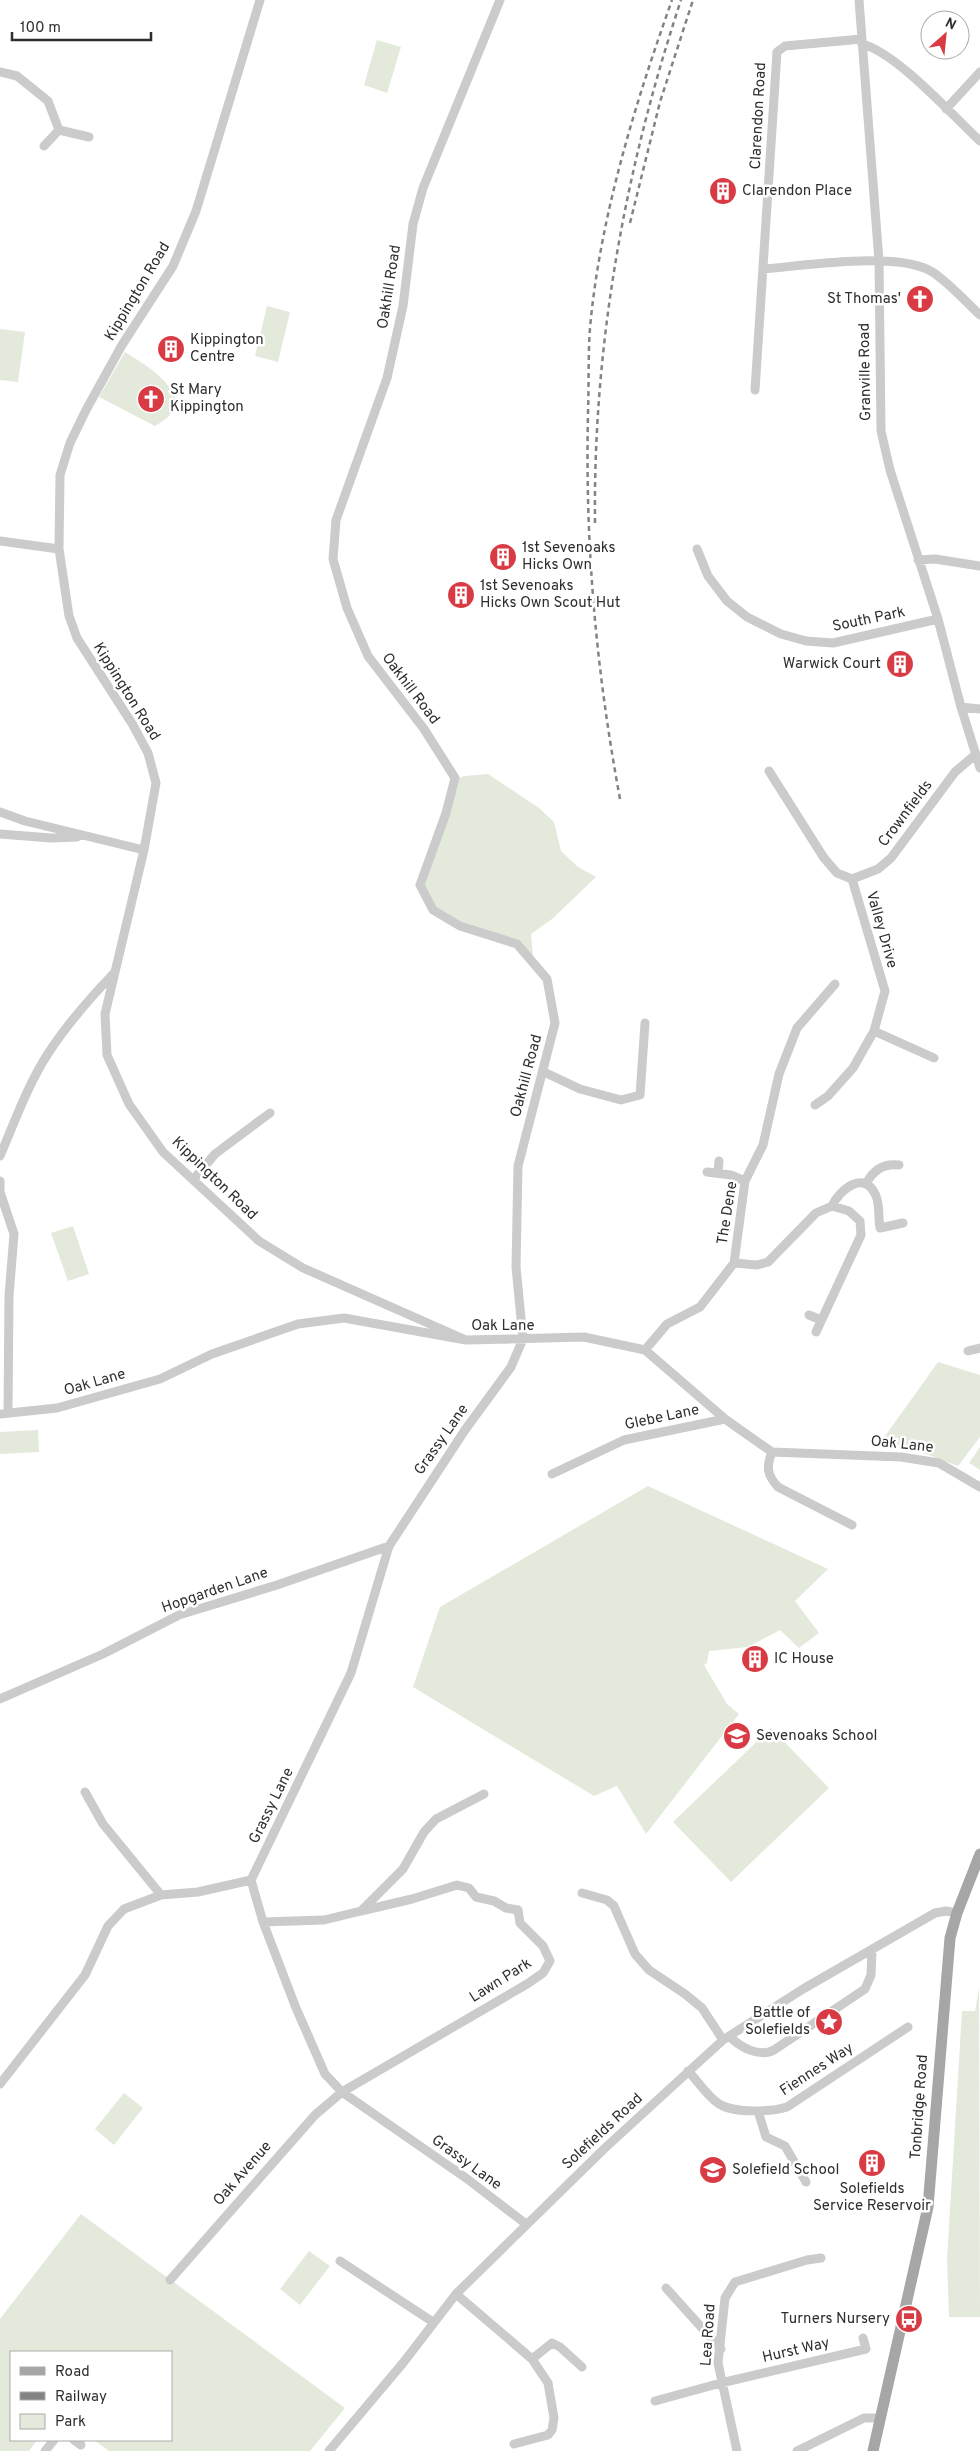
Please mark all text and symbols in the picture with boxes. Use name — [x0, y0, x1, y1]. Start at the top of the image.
scale bar — [12, 10, 151, 42]
north arrow — [920, 10, 970, 60]
text: N — [942, 15, 959, 35]
text: 100 m — [20, 19, 61, 38]
street label: Clarendon Road — [747, 62, 771, 170]
building icon: Clarendon Place — [708, 176, 738, 206]
place label: Clarendon Place — [742, 182, 852, 201]
street label: Kippington Road — [101, 239, 175, 345]
street label: Oakhill Road — [374, 244, 406, 330]
church icon: St Thomas' — [905, 284, 935, 314]
place label: St Thomas' — [827, 290, 901, 309]
street label: Granville Road — [856, 323, 876, 421]
place label: Kippington Centre — [190, 331, 264, 367]
building icon: Kippington Centre — [156, 334, 186, 364]
place label: St Mary Kippington — [170, 381, 244, 417]
church icon: St Mary Kippington — [136, 384, 166, 414]
place label: 1st Sevenoaks Hicks Own — [522, 539, 616, 575]
building icon: 1st Sevenoaks Hicks Own — [488, 542, 518, 572]
place label: 1st Sevenoaks Hicks Own Scout Hut — [480, 577, 621, 613]
building icon: 1st Sevenoaks Hicks Own Scout Hut — [446, 580, 476, 610]
street label: South Park — [831, 603, 907, 637]
street label: Kippington Road — [88, 639, 164, 745]
street label: Oakhill Road — [377, 649, 443, 729]
building icon: Warwick Court — [885, 649, 915, 679]
place label: Warwick Court — [783, 655, 881, 674]
street label: Crownfields — [875, 777, 937, 851]
street label: Valley Drive — [861, 889, 901, 971]
street label: Oakhill Road — [507, 1033, 547, 1119]
street label: Kippington Road — [167, 1133, 261, 1225]
street label: The Dene — [714, 1180, 742, 1246]
street label: Oak Lane — [471, 1317, 535, 1336]
street label: Oak Lane — [62, 1365, 128, 1401]
street label: Grassy Lane — [411, 1401, 473, 1479]
street label: Glebe Lane — [623, 1401, 701, 1435]
street label: Oak Lane — [870, 1432, 934, 1458]
street label: Hopgarden Lane — [159, 1564, 271, 1618]
building icon: IC House — [740, 1644, 770, 1674]
place label: IC House — [774, 1650, 834, 1669]
school or university icon: Sevenoaks School — [722, 1721, 752, 1751]
place label: Sevenoaks School — [756, 1727, 877, 1746]
street label: Grassy Lane — [245, 1765, 299, 1847]
street label: Lawn Park — [466, 1954, 536, 2008]
place label: Battle of Solefields — [745, 2004, 810, 2040]
place icon: Battle of Solefields — [814, 2007, 844, 2037]
street label: Fiennes Way — [777, 2039, 857, 2101]
street label: Tonbridge Road — [907, 2054, 933, 2160]
street label: Solefields Road — [559, 2090, 647, 2174]
street label: Grassy Lane — [427, 2131, 505, 2195]
street label: Oak Avenue — [210, 2138, 276, 2210]
building icon: Solefields Service Reservoir — [857, 2148, 887, 2178]
school or university icon: Solefield School — [698, 2155, 728, 2185]
place label: Solefield School — [732, 2161, 839, 2180]
place label: Solefields Service Reservoir — [813, 2180, 931, 2216]
street label: Lea Road — [697, 2303, 721, 2367]
bus stop icon: Turners Nursery — [894, 2304, 924, 2334]
place label: Turners Nursery — [781, 2310, 890, 2329]
street label: Hurst Way — [760, 2334, 832, 2368]
legend — [10, 2351, 172, 2441]
text: Road — [55, 2363, 90, 2382]
text: Railway — [55, 2388, 107, 2407]
text: Park — [55, 2413, 86, 2432]

